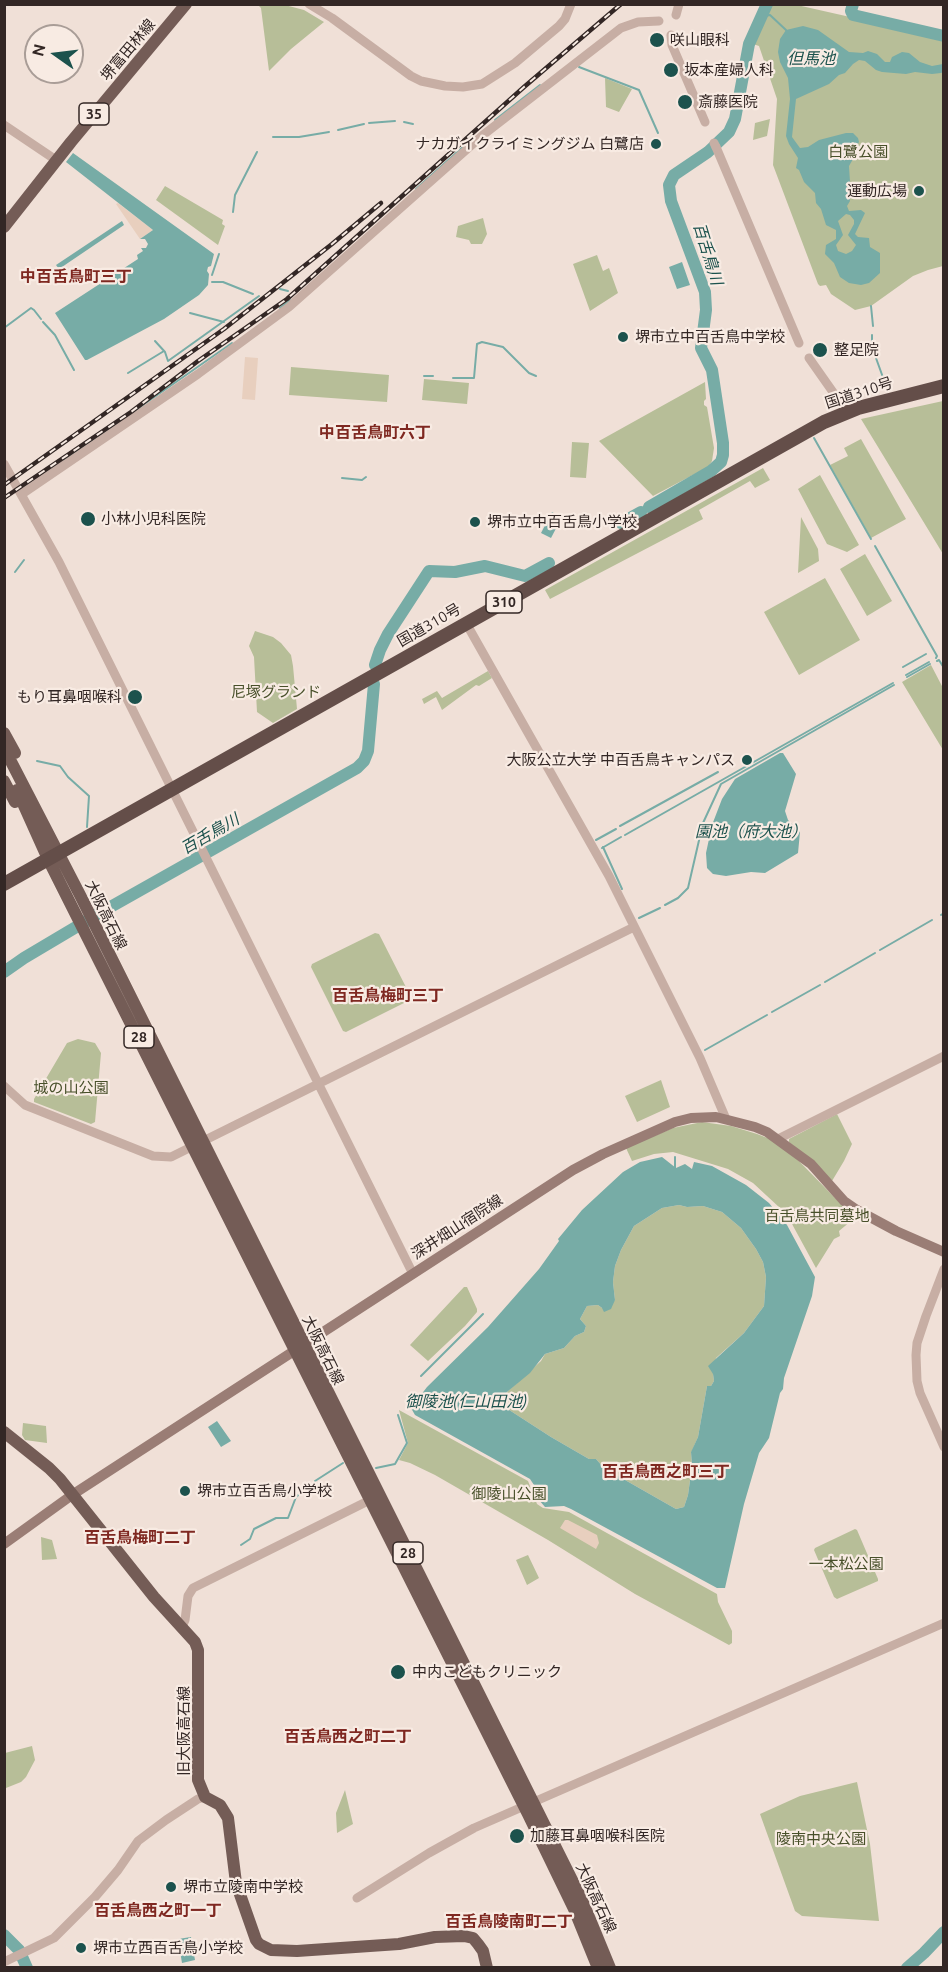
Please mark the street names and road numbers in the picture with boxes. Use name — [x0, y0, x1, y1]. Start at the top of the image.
street label: 堺富田林線 — [97, 15, 159, 85]
road number: 35 — [79, 103, 109, 125]
street label: 国道310号 — [823, 374, 895, 412]
road number: 310 — [486, 591, 522, 613]
street label: 国道310号 — [394, 600, 464, 650]
street label: 大阪高石線 — [81, 877, 131, 953]
road number: 28 — [124, 1026, 154, 1048]
street label: 深井畑山宿院線 — [408, 1191, 506, 1263]
street label: 大阪高石線 — [298, 1312, 348, 1388]
road number: 28 — [393, 1542, 423, 1564]
street label: 旧大阪高石線 — [175, 1686, 193, 1776]
street label: 大阪高石線 — [572, 1860, 620, 1936]

